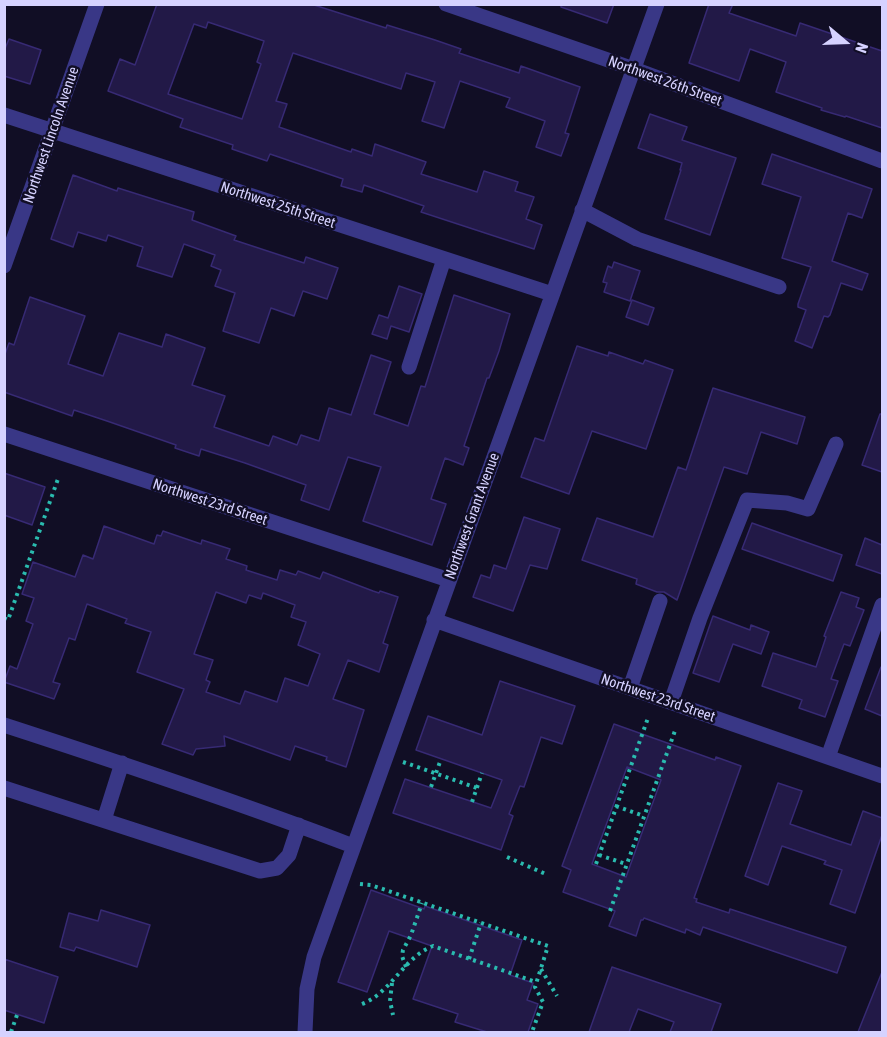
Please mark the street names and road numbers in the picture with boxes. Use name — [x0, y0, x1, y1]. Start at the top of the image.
street label: Northwest 26th Street — [606, 52, 724, 110]
street label: Northwest Lincoln Avenue — [19, 64, 83, 206]
street label: Northwest 25th Street — [218, 178, 338, 232]
street label: Northwest Grant Avenue — [441, 450, 503, 582]
street label: Northwest 23rd Street — [150, 475, 270, 529]
street label: Northwest 23rd Street — [599, 670, 717, 726]

